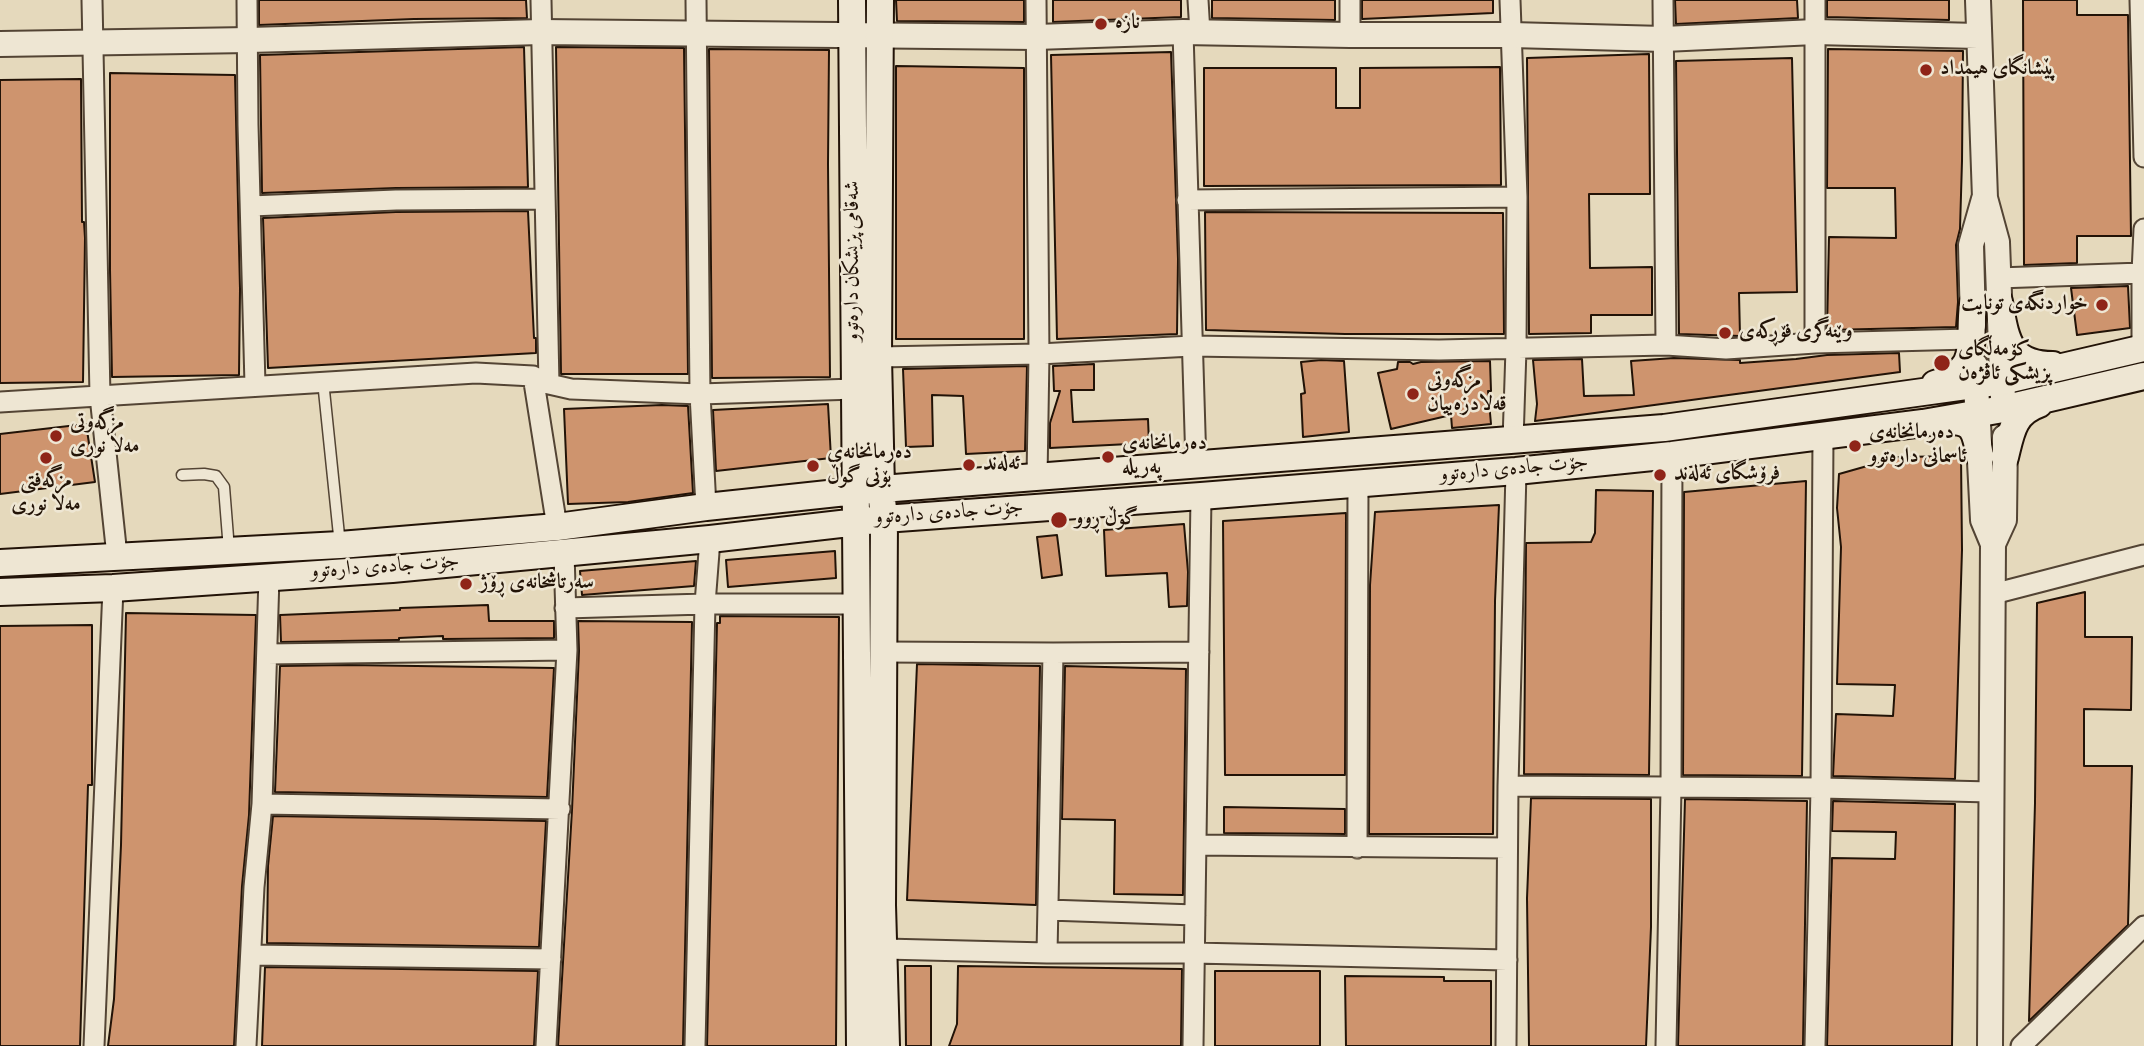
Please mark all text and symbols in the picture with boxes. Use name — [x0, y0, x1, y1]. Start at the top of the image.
place label: نازە — [1115, 11, 1140, 37]
marker: نازە — [1093, 16, 1109, 32]
place label: پێشانگای هیمداد — [1940, 57, 2056, 83]
marker: پێشانگای هیمداد — [1918, 62, 1934, 78]
street label: شەقامی پزیشکان دارەتوو — [841, 181, 867, 341]
place label: خواردنگەی تونایت — [1961, 292, 2088, 318]
marker: خواردنگەی تونایت — [2094, 297, 2110, 313]
place label: وێنەگری فۆڕکەی — [1739, 320, 1853, 346]
marker: وێنەگری فۆڕکەی — [1717, 325, 1733, 341]
place label: کۆمەڵگای پزیشکی ئاڤژەن — [1958, 338, 2051, 388]
marker: کۆمەڵگای پزیشکی ئاڤژەن — [1932, 353, 1952, 373]
place label: مزگەوتی قەلادزەییان — [1427, 369, 1507, 419]
marker: مزگەوتی قەلادزەییان — [1405, 386, 1421, 402]
place label: مزگەوتی مەلا نوری — [70, 411, 139, 461]
place label: دەرمانخانەی ئاسمانی دارەتوو — [1869, 421, 1967, 471]
marker: مزگەوتی مەلا نوری — [48, 428, 64, 444]
place label: دەرمانخانەی پەریلە — [1122, 432, 1207, 482]
marker: دەرمانخانەی ئاسمانی دارەتوو — [1847, 438, 1863, 454]
place label: دەرمانخانەی بۆنی گوڵ — [827, 441, 912, 491]
marker: دەرمانخانەی پەریلە — [1100, 449, 1116, 465]
marker: مزگەفتی مەلا نوری — [38, 450, 54, 466]
street label: جۆت جادەی دارەتوو — [1438, 451, 1590, 489]
place label: ئەلەند — [983, 452, 1020, 478]
marker: ئەلەند — [961, 457, 977, 473]
marker: دەرمانخانەی بۆنی گوڵ — [805, 458, 821, 474]
place label: فرۆشگای ئەلەند — [1674, 462, 1780, 488]
marker: فرۆشگای ئەلەند — [1652, 467, 1668, 483]
place label: مزگەفتی مەلا نوری — [11, 469, 81, 519]
street label: جۆت جادەی دارەتوو — [874, 496, 1024, 532]
place label: گوڵ ڕوو — [1075, 507, 1138, 533]
marker: گوڵ ڕوو — [1049, 510, 1069, 530]
street label: جۆت جادەی دارەتوو — [310, 550, 460, 586]
place label: سەرتاشخانەی ڕۆژ — [480, 571, 594, 597]
marker: سەرتاشخانەی ڕۆژ — [458, 576, 474, 592]

